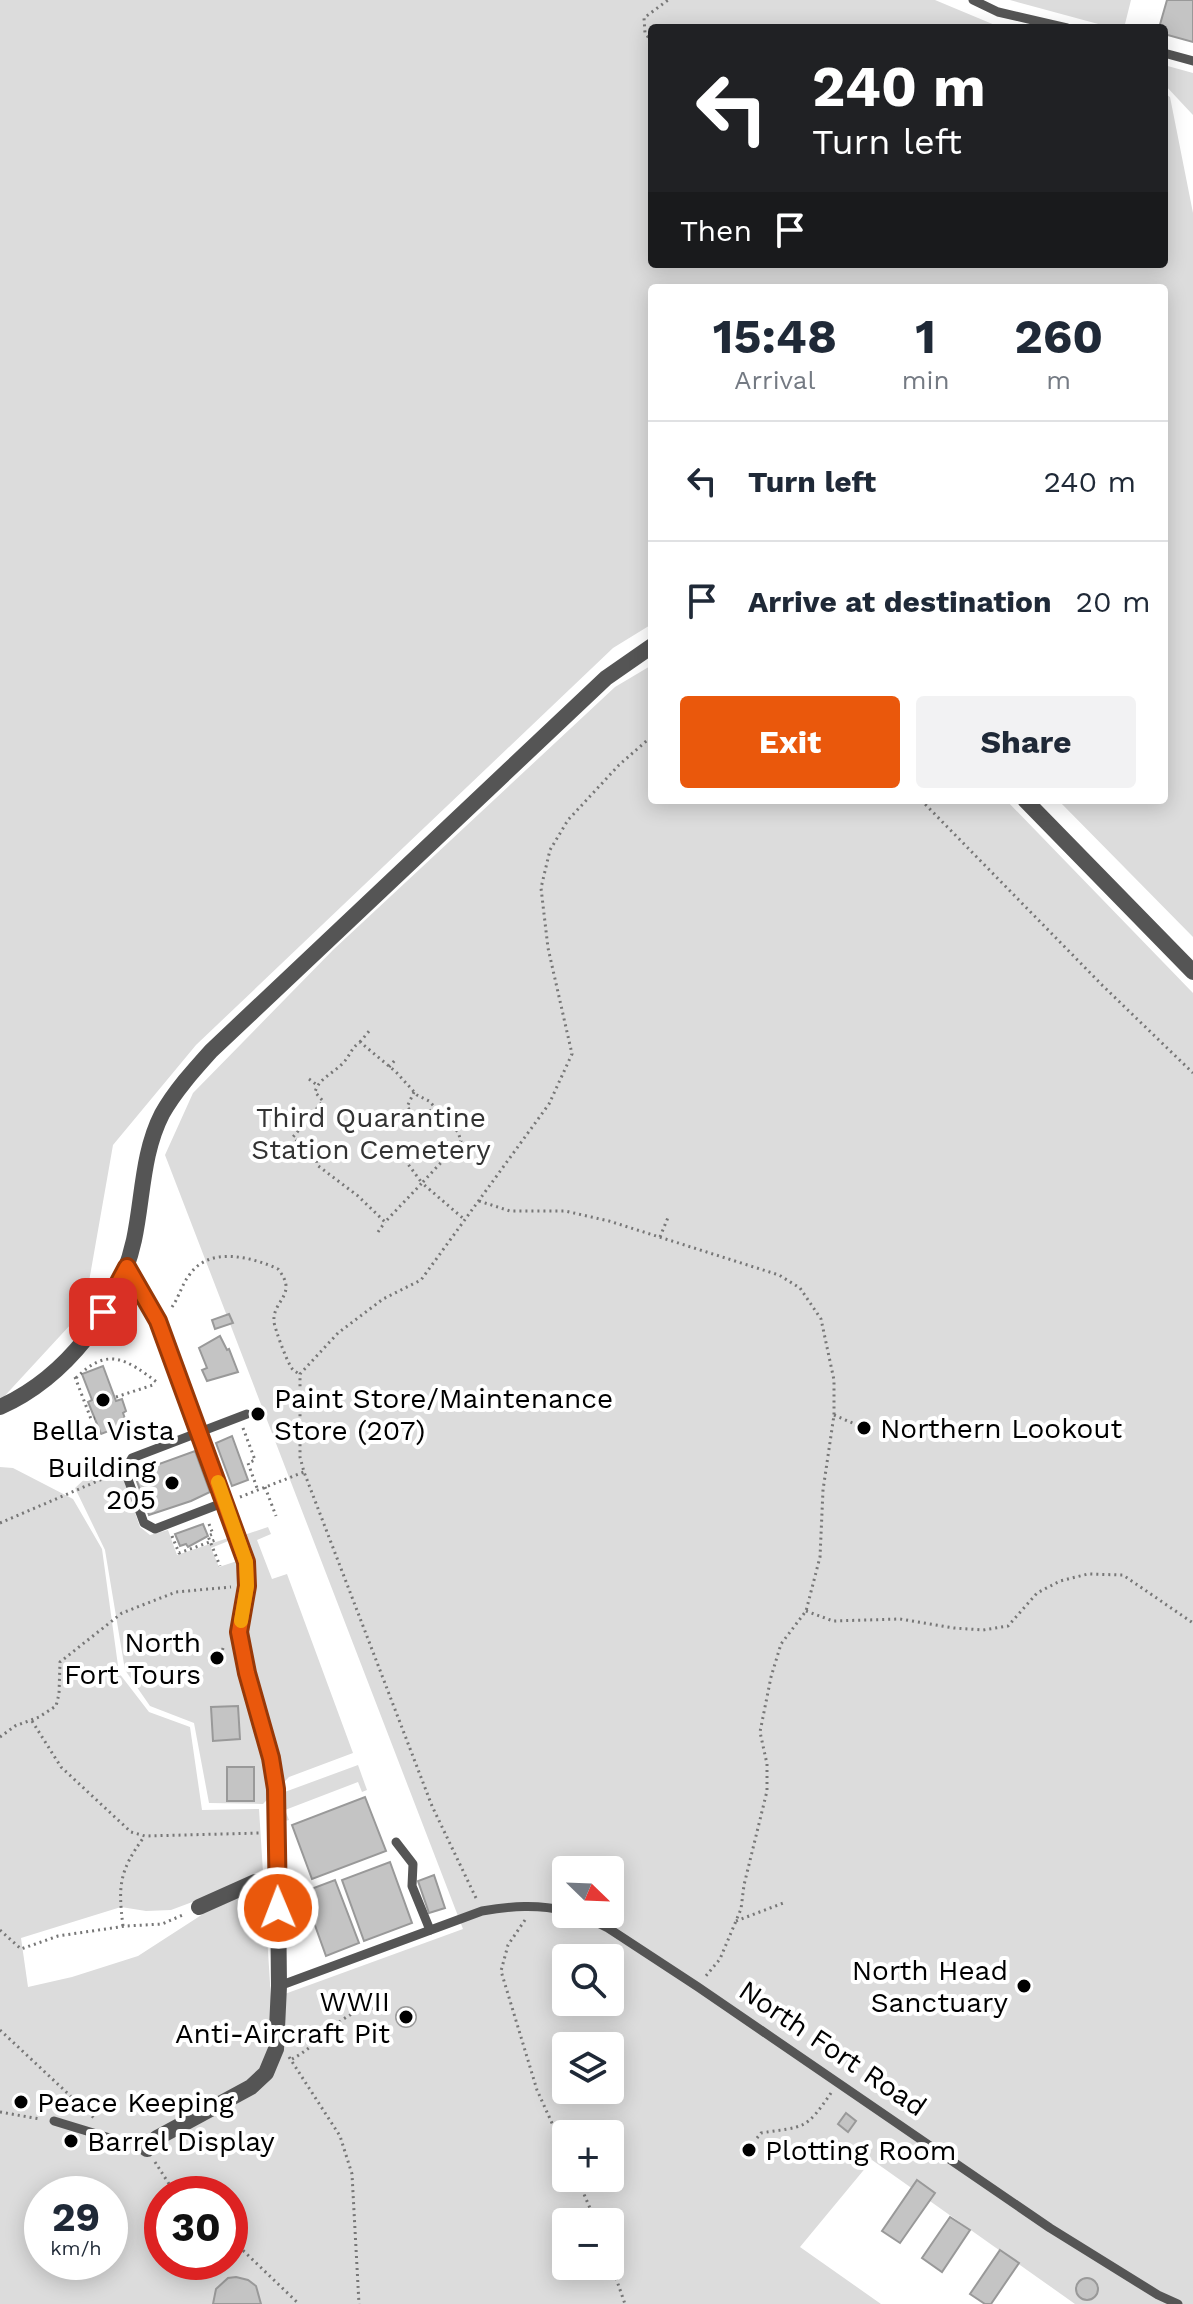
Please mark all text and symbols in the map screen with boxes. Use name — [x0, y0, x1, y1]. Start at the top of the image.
text: 240 m — [812, 54, 986, 120]
icon: left — [680, 56, 784, 160]
text: Turn left — [812, 121, 962, 163]
icon: arrive — [768, 208, 812, 252]
text: Then — [680, 213, 752, 248]
text: 15:48 — [713, 308, 837, 365]
text: 1 — [915, 308, 936, 365]
text: 260 — [1014, 308, 1103, 365]
text: Arrival — [734, 365, 815, 395]
text: min — [902, 365, 949, 395]
text: m — [1046, 365, 1071, 395]
icon: left — [680, 459, 724, 503]
text: Turn left — [748, 464, 876, 499]
text: 240 m — [1044, 464, 1136, 499]
icon: arrive — [680, 579, 724, 623]
text: Arrive at destination — [748, 584, 1052, 619]
text: 20 m — [1076, 584, 1151, 619]
button: Exit — [680, 696, 900, 788]
button: Share — [916, 696, 1136, 788]
park label: Third Quarantine Station Cemetery — [251, 1101, 491, 1166]
pin — [69, 1278, 137, 1346]
icon: arrive — [81, 1290, 125, 1334]
place label: Paint Store/Maintenance Store (207) — [274, 1382, 613, 1447]
marker: Bella Vista — [94, 1391, 112, 1409]
marker: Paint Store/Maintenance Store (207) — [249, 1405, 267, 1423]
place label: Northern Lookout — [880, 1412, 1123, 1445]
place label: Bella Vista — [31, 1414, 175, 1447]
marker: Northern Lookout — [855, 1419, 873, 1437]
place label: Building 205 — [47, 1451, 156, 1516]
marker: Building 205 — [163, 1474, 181, 1492]
place label: North Fort Tours — [64, 1626, 201, 1691]
marker: North Fort Tours — [208, 1649, 226, 1667]
north arrow — [552, 1856, 624, 1928]
map controls — [552, 1856, 624, 2280]
position arrow — [236, 1866, 320, 1950]
button: search — [552, 1944, 624, 2016]
place label: North Head Sanctuary — [852, 1954, 1009, 2019]
street label: North Fort Road — [733, 1974, 933, 2123]
marker: North Head Sanctuary — [1015, 1977, 1033, 1995]
place label: WWII Anti-Aircraft Pit — [175, 1985, 390, 2050]
marker: WWII Anti-Aircraft Pit — [397, 2008, 415, 2026]
button: layers — [552, 2032, 624, 2104]
place label: Peace Keeping — [37, 2086, 234, 2119]
marker: Peace Keeping — [12, 2093, 30, 2111]
button: + — [552, 2120, 624, 2192]
place label: Barrel Display — [87, 2125, 275, 2158]
marker: Barrel Display — [62, 2132, 80, 2150]
place label: Plotting Room — [765, 2134, 957, 2167]
marker: Plotting Room — [740, 2141, 758, 2159]
speed limit sign: 30 — [144, 2176, 248, 2280]
text: 29 — [52, 2194, 100, 2241]
button: − — [552, 2208, 624, 2280]
text: km/h — [50, 2236, 102, 2260]

